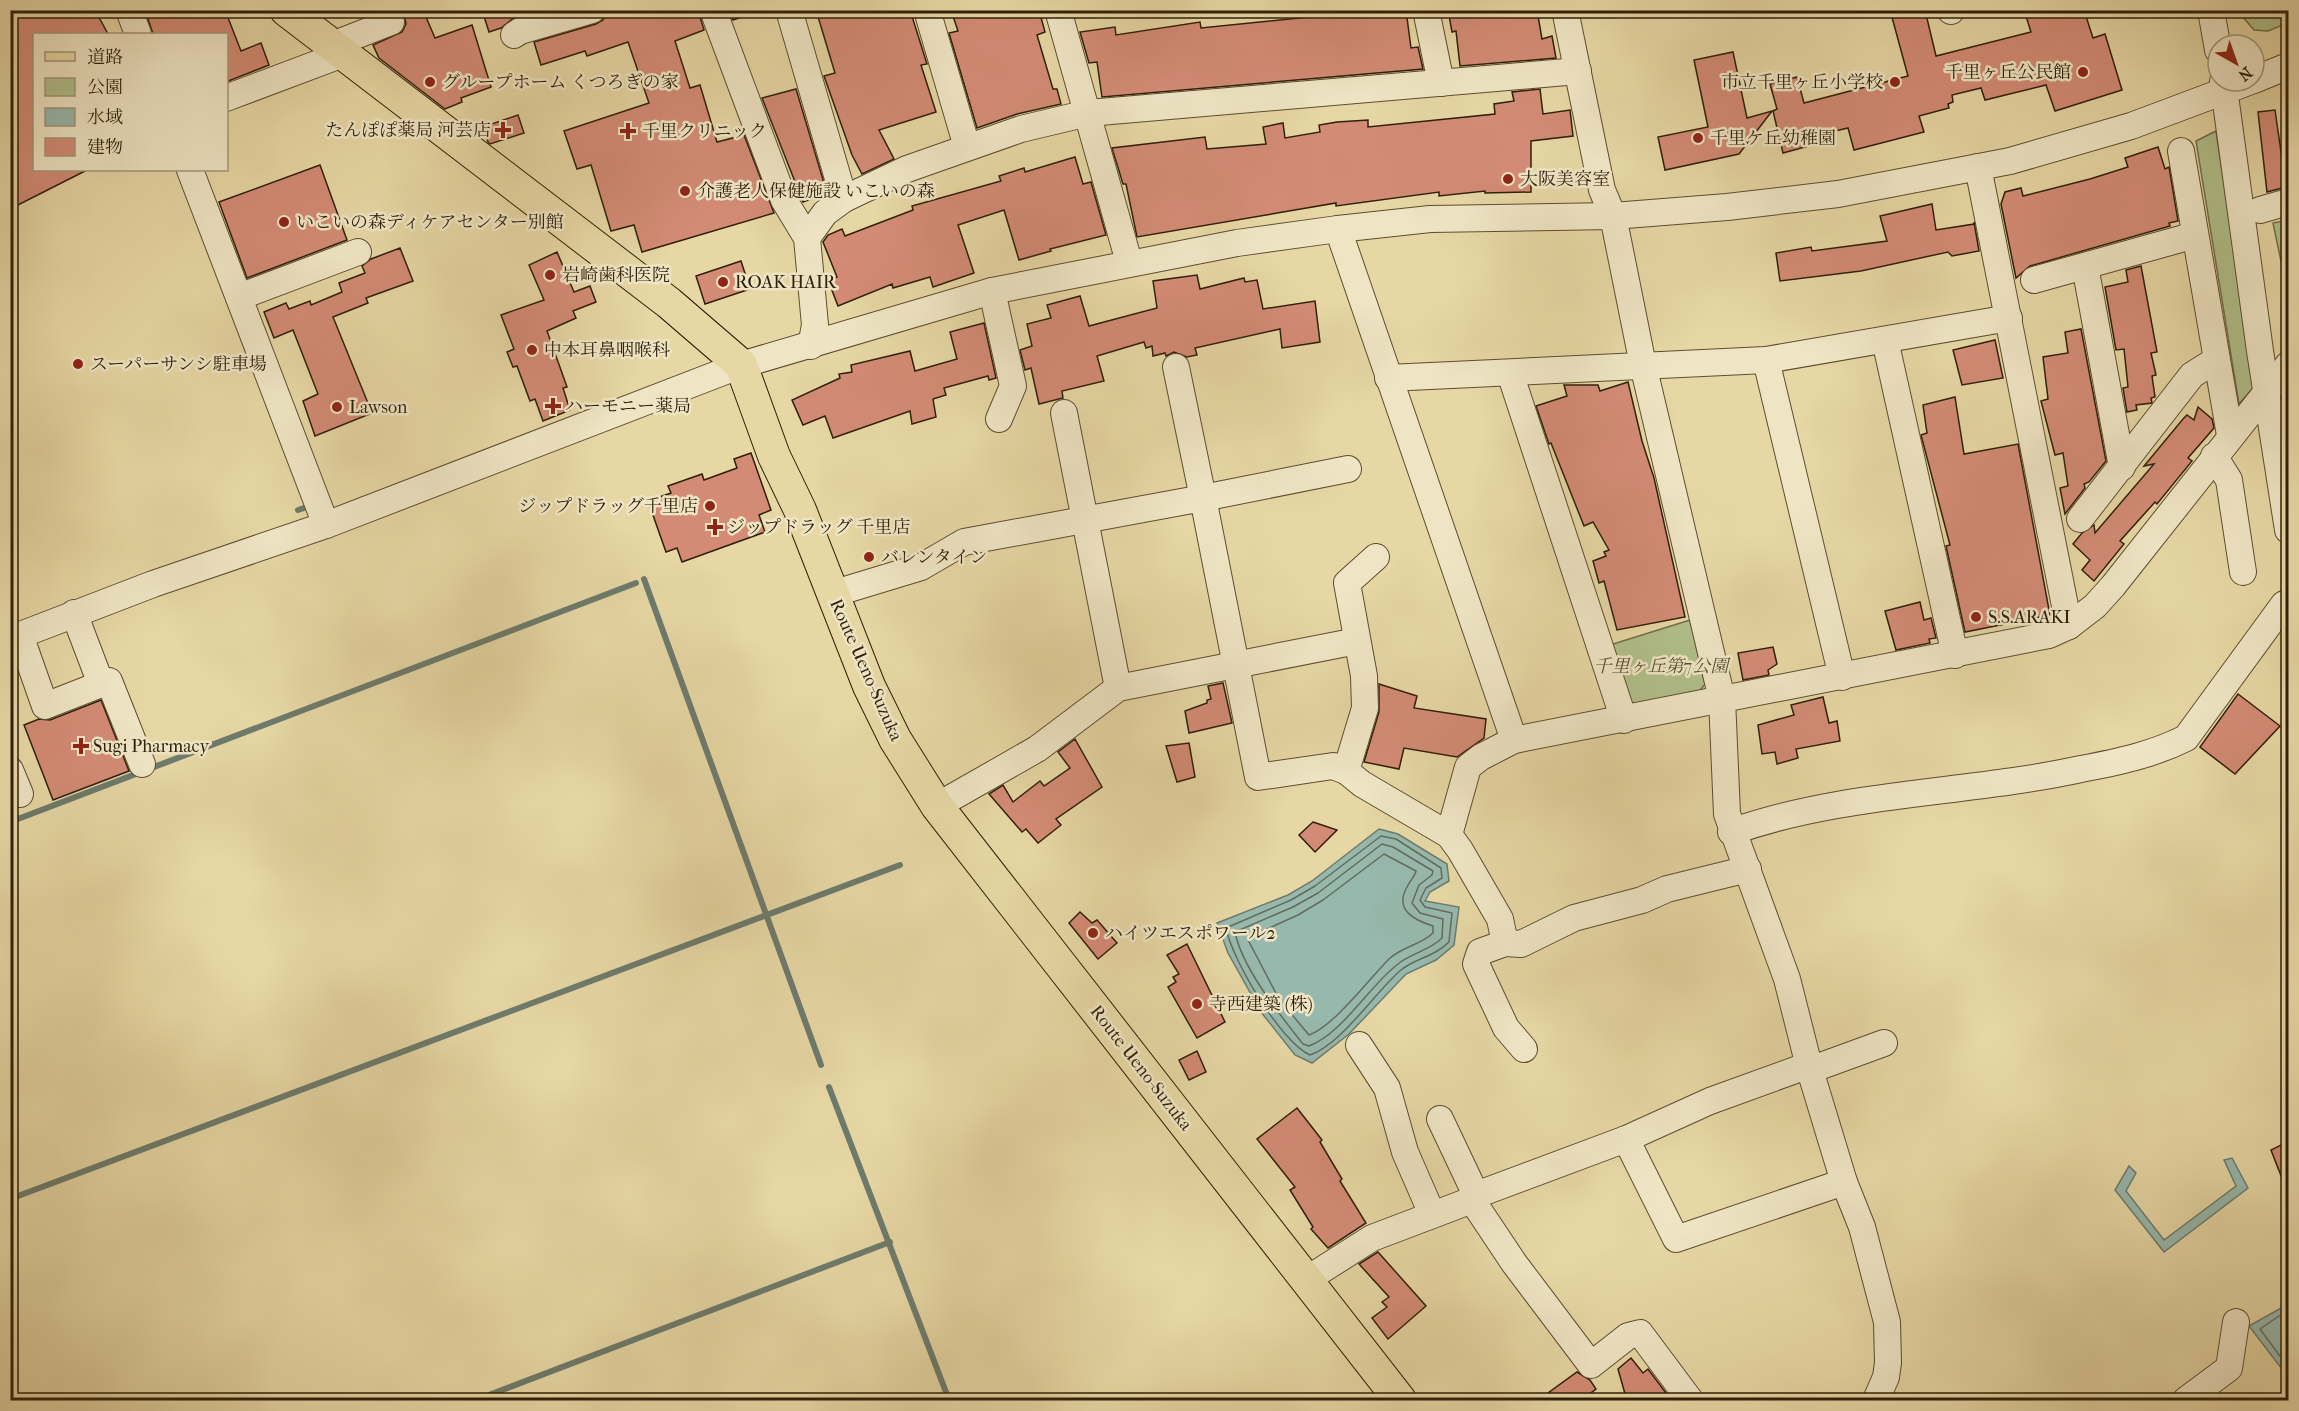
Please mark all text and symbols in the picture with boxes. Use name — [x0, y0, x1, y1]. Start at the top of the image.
legend — [33, 33, 228, 171]
north arrow — [2206, 33, 2266, 93]
text: 道路 — [87, 47, 123, 68]
place label: 千里ヶ丘公民館 — [1945, 62, 2071, 83]
text: N — [2234, 63, 2256, 86]
marker: 千里ヶ丘公民館 — [2076, 65, 2090, 79]
place label: グループホーム くつろぎの家 — [442, 72, 678, 93]
place label: 市立千里ヶ丘小学校 — [1721, 72, 1883, 93]
marker: グループホーム くつろぎの家 — [423, 75, 437, 89]
marker: 市立千里ヶ丘小学校 — [1888, 75, 1902, 89]
text: 公園 — [87, 77, 123, 98]
text: 水域 — [87, 107, 123, 128]
place label: たんぽぽ薬局 河芸店 — [325, 120, 491, 141]
place label: 千里クリニック — [642, 121, 767, 142]
marker: 千里クリニック — [619, 122, 637, 140]
marker: たんぽぽ薬局 河芸店 — [496, 123, 510, 137]
place label: 千里ケ丘幼稚園 — [1710, 128, 1836, 149]
marker: 千里ケ丘幼稚園 — [1691, 131, 1705, 145]
text: 建物 — [87, 137, 123, 158]
place label: 大阪美容室 — [1520, 169, 1610, 190]
marker: 大阪美容室 — [1501, 172, 1515, 186]
place label: 介護老人保健施設 いこいの森 — [697, 181, 935, 202]
marker: 介護老人保健施設 いこいの森 — [678, 184, 692, 198]
place label: いこいの森ディケアセンター別館 — [296, 212, 564, 233]
marker: いこいの森ディケアセンター別館 — [277, 215, 291, 229]
place label: 岩崎歯科医院 — [562, 265, 670, 286]
marker: 岩崎歯科医院 — [543, 268, 557, 282]
place label: ROAK HAIR — [735, 272, 837, 293]
marker: ROAK HAIR — [716, 275, 730, 289]
place label: 中本耳鼻咽喉科 — [544, 340, 670, 361]
marker: 中本耳鼻咽喉科 — [525, 343, 539, 357]
place label: スーパーサンシ駐車場 — [90, 354, 267, 375]
marker: スーパーサンシ駐車場 — [71, 357, 85, 371]
place label: ハーモニー薬局 — [565, 396, 691, 417]
place label: Lawson — [349, 397, 408, 418]
marker: ハーモニー薬局 — [546, 399, 560, 413]
marker: Lawson — [330, 400, 344, 414]
place label: ジップドラッグ千里店 — [518, 496, 698, 517]
marker: ジップドラッグ千里店 — [703, 499, 717, 513]
place label: ジップドラッグ 千里店 — [727, 517, 911, 538]
marker: ジップドラッグ 千里店 — [708, 520, 722, 534]
place label: バレンタイン — [881, 547, 987, 568]
marker: バレンタイン — [862, 550, 876, 564]
street label: Route Ueno-Suzuka — [825, 596, 907, 745]
place label: S.S.ARAKI — [1988, 607, 2071, 628]
marker: S.S.ARAKI — [1969, 610, 1983, 624]
park label: 千里ヶ丘第7公園 — [1594, 656, 1731, 677]
place label: Sugi Pharmacy — [93, 736, 210, 757]
marker: Sugi Pharmacy — [74, 739, 88, 753]
place label: ハイツエスポワール2 — [1105, 923, 1276, 944]
marker: ハイツエスポワール2 — [1086, 926, 1100, 940]
place label: 寺西建築 (株) — [1209, 994, 1313, 1015]
marker: 寺西建築 (株) — [1190, 997, 1204, 1011]
street label: Route Ueno-Suzuka — [1086, 1001, 1197, 1135]

